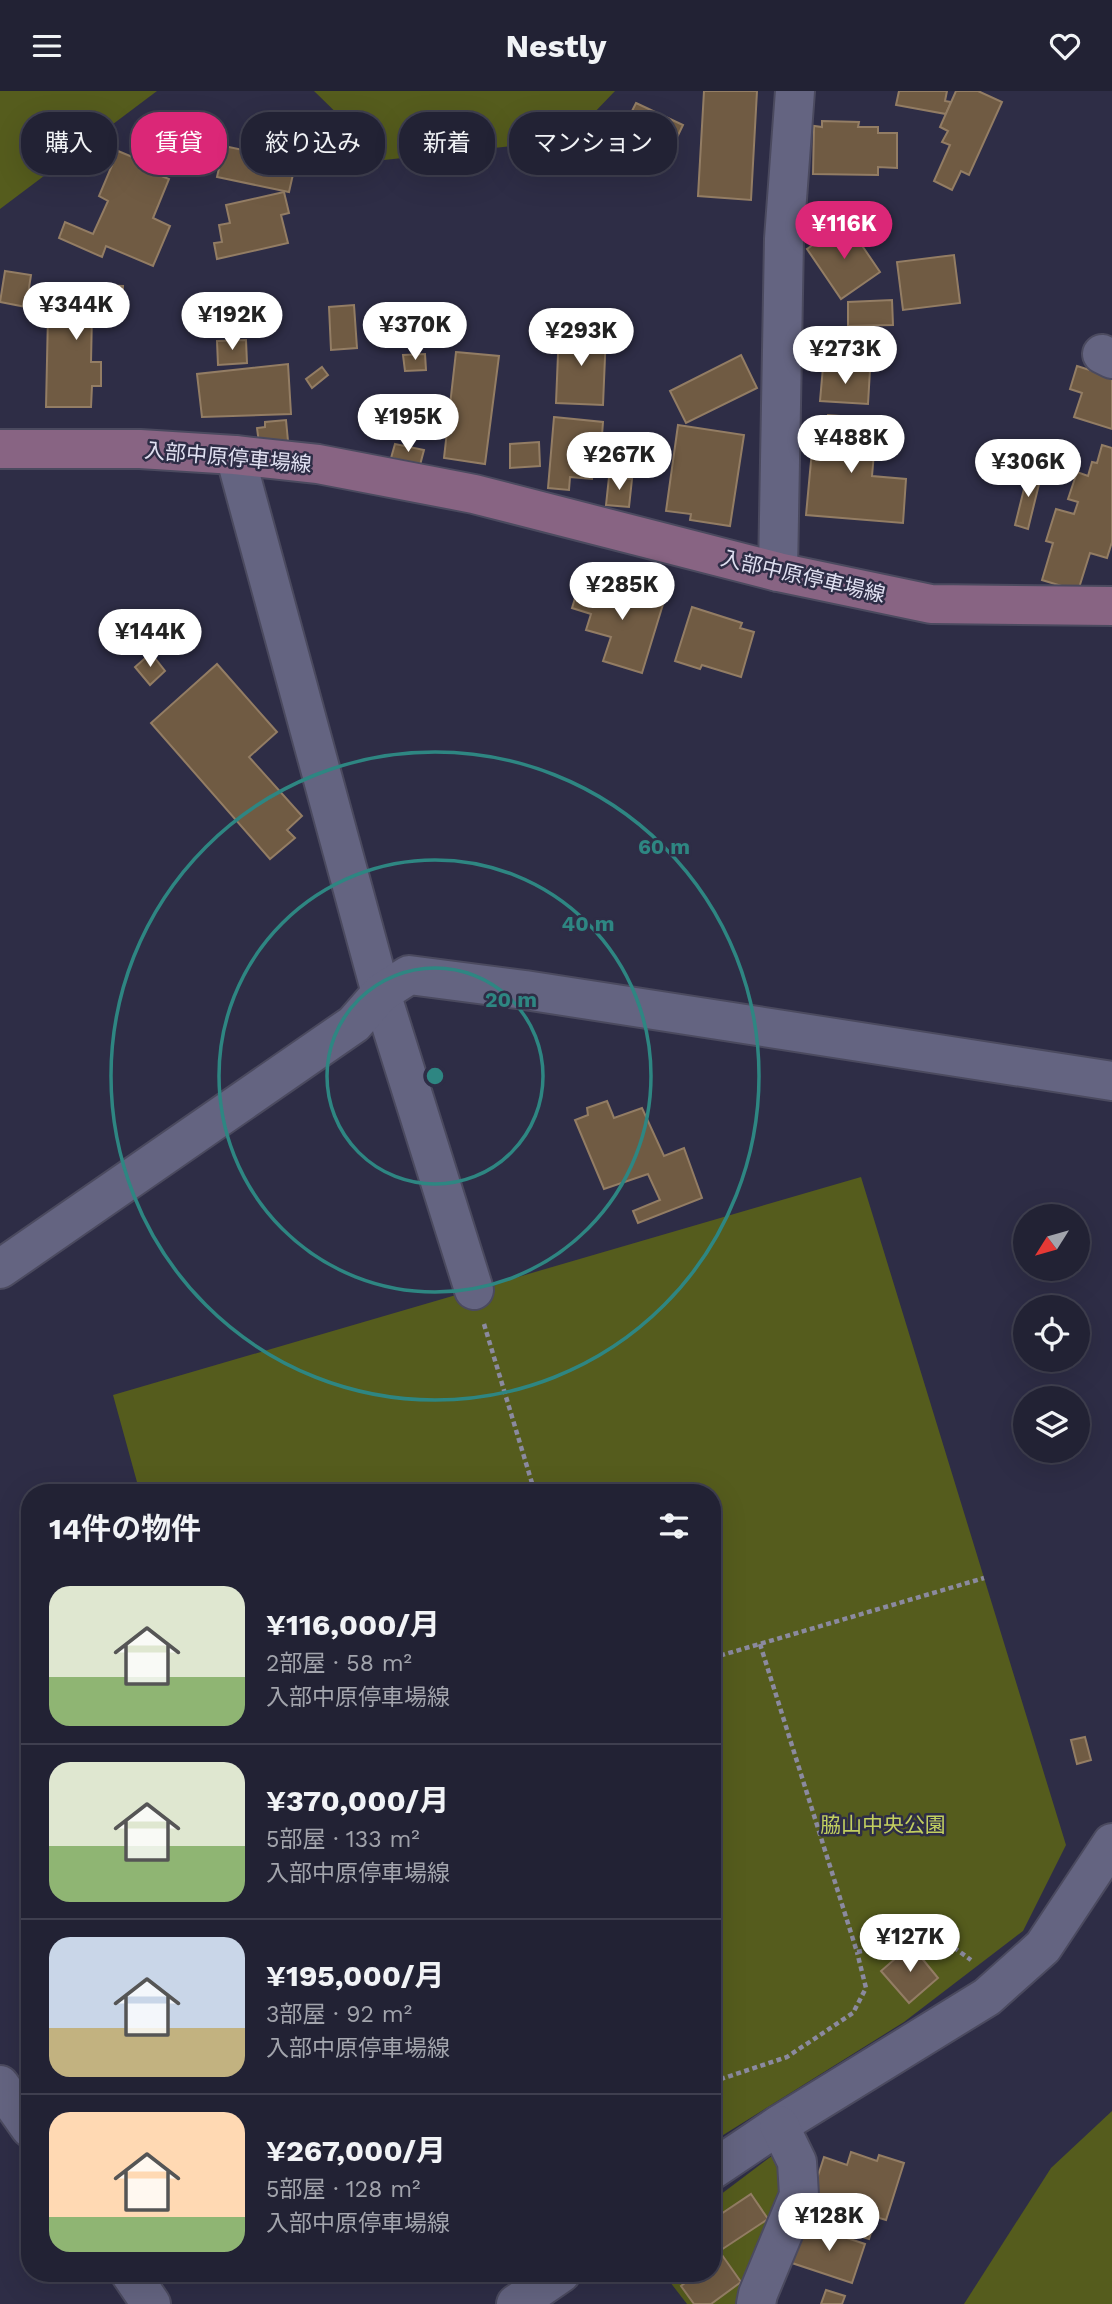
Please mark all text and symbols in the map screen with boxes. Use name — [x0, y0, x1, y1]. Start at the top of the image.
icon: menu — [28, 27, 66, 65]
text: Nestly — [505, 27, 607, 65]
icon: heart — [1046, 27, 1084, 65]
chip: 購入 — [21, 112, 117, 175]
chip: 賃貸 — [131, 112, 227, 175]
chip: 絞り込み — [241, 112, 385, 175]
chip: 新着 — [399, 112, 495, 175]
chip: マンション — [509, 112, 677, 175]
pin: ¥116K — [795, 201, 893, 261]
text: ¥116K — [811, 210, 877, 237]
pin: ¥344K — [27, 282, 125, 342]
text: ¥344K — [39, 291, 113, 318]
pin: ¥192K — [183, 293, 281, 352]
text: ¥192K — [197, 301, 267, 328]
pin: ¥370K — [366, 303, 464, 362]
pin: ¥293K — [532, 309, 630, 368]
text: ¥370K — [379, 311, 451, 338]
text: ¥293K — [545, 317, 617, 344]
pin: ¥273K — [796, 327, 894, 386]
text: ¥273K — [809, 335, 881, 362]
pin: ¥195K — [359, 395, 457, 454]
text: ¥195K — [374, 403, 442, 430]
pin: ¥488K — [802, 415, 900, 475]
text: ¥488K — [814, 424, 888, 451]
pin: ¥267K — [570, 433, 668, 492]
street label: 入部中原停車場線 — [143, 437, 313, 477]
pin: ¥306K — [979, 439, 1077, 499]
text: ¥267K — [583, 441, 655, 468]
text: ¥306K — [991, 448, 1065, 475]
street label: 入部中原停車場線 — [718, 545, 888, 607]
pin: ¥285K — [573, 563, 671, 622]
text: ¥285K — [586, 571, 658, 598]
pin: ¥144K — [101, 609, 199, 669]
text: ¥144K — [115, 618, 185, 645]
text: 60 m — [638, 834, 690, 859]
text: 40 m — [562, 911, 614, 936]
text: 20 m — [485, 987, 537, 1012]
centre of rings — [423, 1064, 447, 1088]
north arrow — [1013, 1204, 1090, 1281]
map controls — [1013, 1204, 1090, 1463]
button: locate — [1013, 1295, 1090, 1372]
button: layers — [1013, 1386, 1090, 1463]
icon: filters — [655, 1507, 693, 1545]
text: 14件の物件 — [49, 1511, 201, 1546]
text: ¥116,000/月 — [266, 1607, 440, 1642]
icon: home — [105, 1614, 189, 1698]
text: 2部屋 · 58 m² — [266, 1650, 412, 1677]
text: 入部中原停車場線 — [266, 1684, 450, 1711]
text: ¥370,000/月 — [266, 1783, 449, 1818]
icon: home — [105, 1790, 189, 1874]
park label: 脇山中央公園 — [820, 1812, 946, 1837]
text: 5部屋 · 133 m² — [266, 1826, 420, 1853]
text: 入部中原停車場線 — [266, 1860, 450, 1887]
pin: ¥127K — [861, 1915, 959, 1974]
text: ¥127K — [876, 1923, 944, 1950]
text: ¥195,000/月 — [266, 1958, 444, 1993]
icon: home — [105, 1965, 189, 2049]
text: 3部屋 · 92 m² — [266, 2001, 412, 2028]
text: 入部中原停車場線 — [266, 2035, 450, 2062]
text: ¥267,000/月 — [266, 2133, 446, 2168]
icon: home — [105, 2140, 189, 2224]
text: 5部屋 · 128 m² — [266, 2176, 421, 2203]
pin: ¥128K — [780, 2193, 878, 2253]
text: ¥128K — [794, 2202, 864, 2229]
text: 入部中原停車場線 — [266, 2210, 450, 2237]

